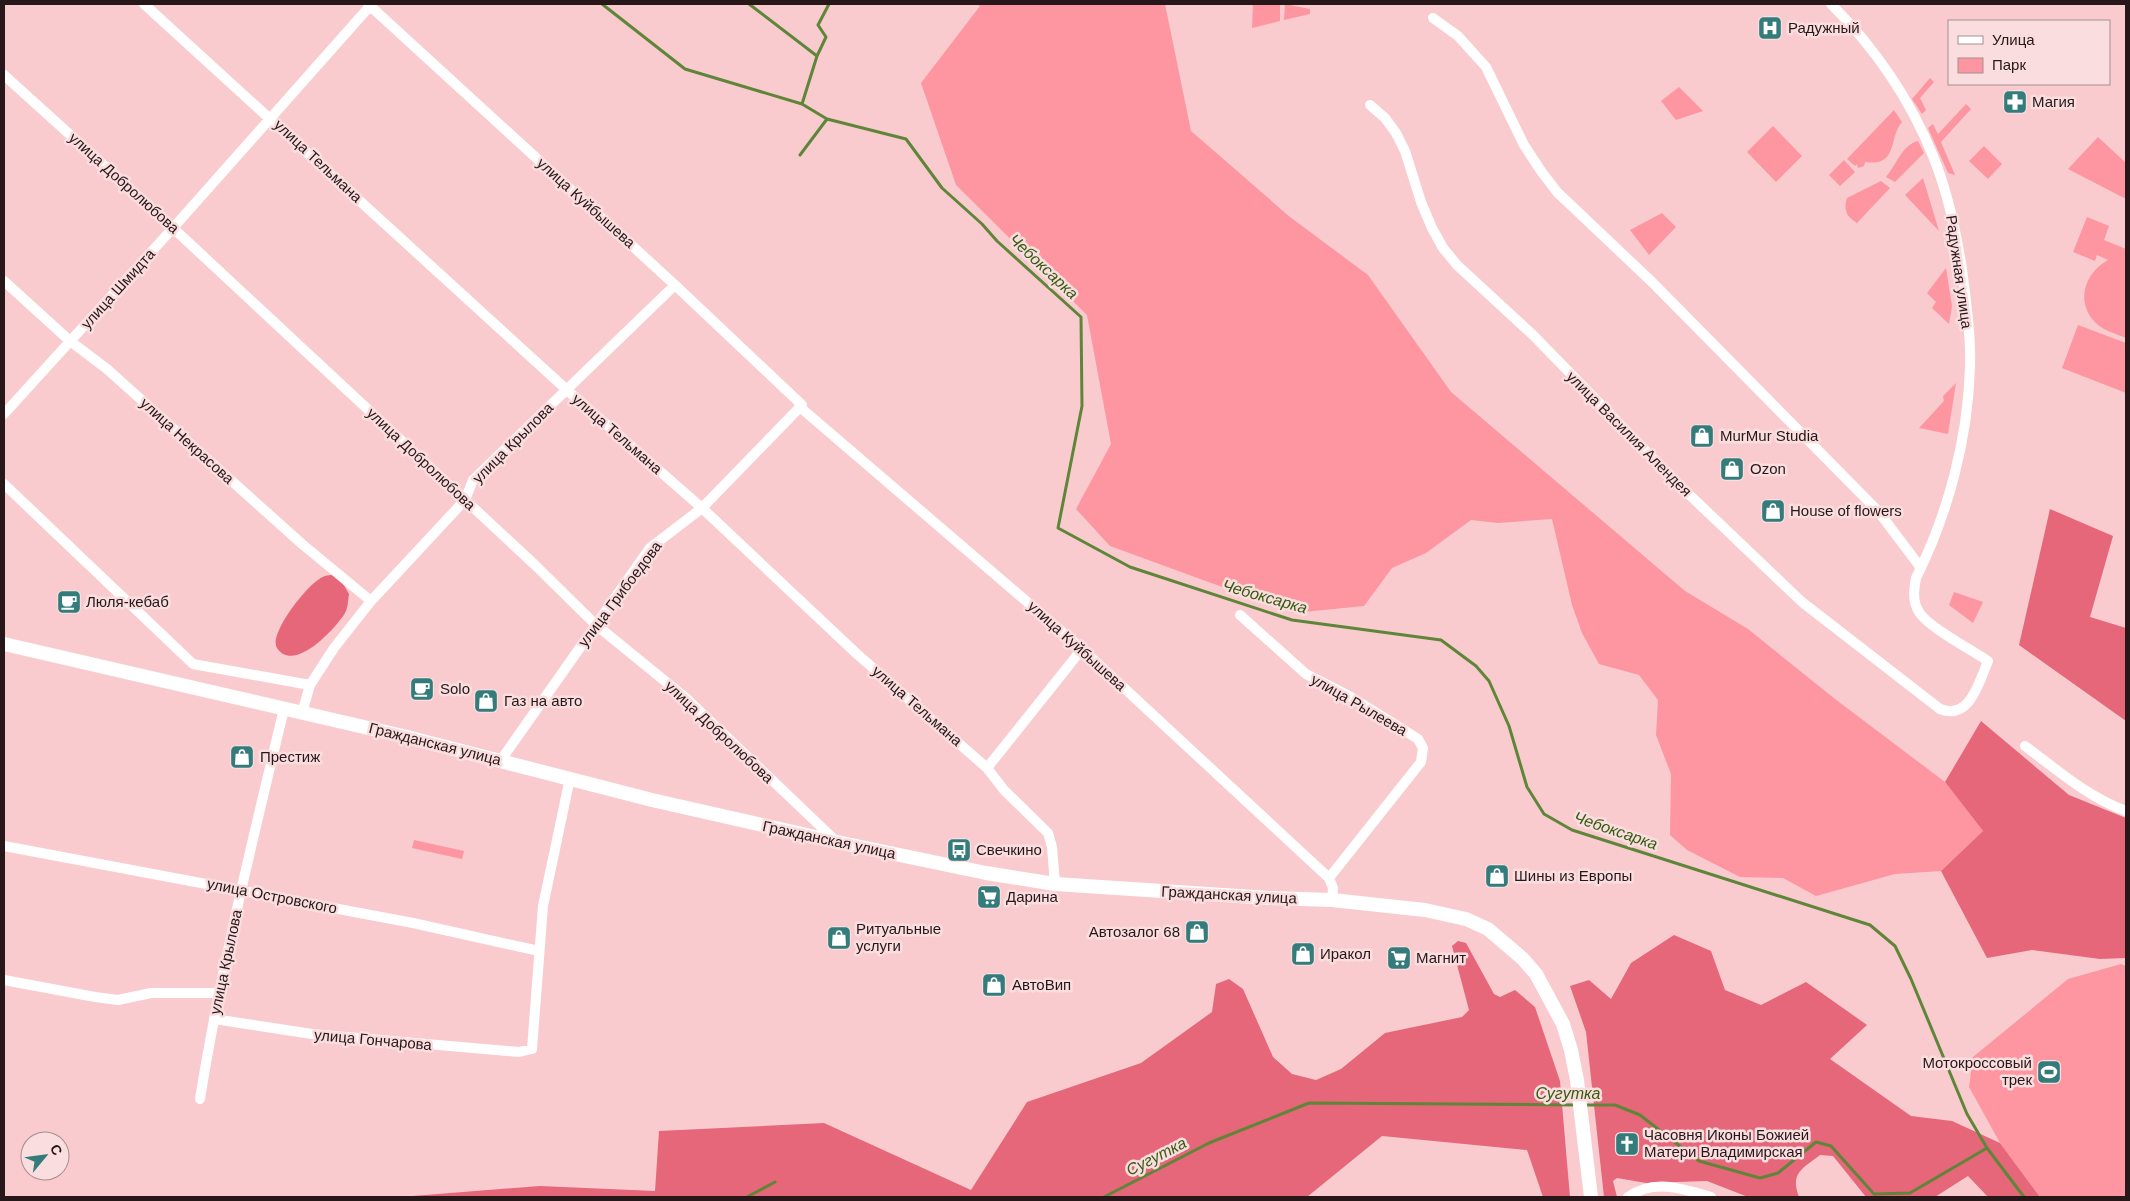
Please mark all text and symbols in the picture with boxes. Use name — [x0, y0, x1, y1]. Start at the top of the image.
hospital icon: Радужный — [1757, 15, 1783, 41]
place label: Радужный — [1788, 19, 1860, 36]
legend — [1948, 20, 2110, 85]
text: Улица — [1992, 31, 2035, 48]
text: Парк — [1992, 56, 2026, 73]
pharmacy icon: Магия — [2002, 89, 2028, 115]
place label: Магия — [2032, 93, 2075, 110]
street label: улица Тельмана — [271, 116, 366, 206]
street label: улица Добролюбова — [66, 129, 183, 237]
street label: улица Куйбышева — [534, 154, 639, 252]
street label: Радужная улица — [1943, 214, 1976, 330]
water label: Чебоксарка — [1006, 230, 1081, 302]
street label: улица Шмидта — [77, 245, 158, 332]
street label: улица Василия Алендея — [1563, 368, 1695, 500]
street label: улица Тельмана — [569, 390, 666, 478]
street label: улица Некрасова — [137, 394, 238, 488]
street label: улица Крылова — [469, 398, 557, 486]
street label: улица Добролюбова — [364, 404, 480, 514]
shop icon: MurMur Studia — [1689, 423, 1715, 449]
place label: MurMur Studia — [1720, 427, 1819, 444]
shop icon: Ozon — [1719, 456, 1745, 482]
place label: Ozon — [1750, 460, 1786, 477]
shop icon: House of flowers — [1760, 498, 1786, 524]
place label: House of flowers — [1790, 502, 1902, 519]
street label: улица Грибоедова — [574, 537, 665, 650]
water label: Чебоксарка — [1221, 576, 1309, 617]
cafe icon: Люля-кебаб — [56, 589, 82, 615]
place label: Люля-кебаб — [86, 593, 169, 610]
street label: улица Куйбышева — [1025, 597, 1130, 695]
street label: улица Тельмана — [869, 662, 966, 750]
street label: улица Рылеева — [1308, 670, 1411, 739]
cafe icon: Solo — [409, 676, 435, 702]
street label: улица Добролюбова — [662, 677, 778, 787]
place label: Solo — [440, 680, 470, 697]
shop icon: Газ на авто — [473, 688, 499, 714]
place label: Газ на авто — [504, 692, 582, 709]
street label: Гражданская улица — [367, 719, 504, 768]
shop icon: Престиж — [229, 744, 255, 770]
place label: Престиж — [260, 748, 320, 765]
water label: Чебоксарка — [1572, 808, 1660, 853]
street label: Гражданская улица — [761, 817, 898, 862]
bus stop icon: Свечкино — [946, 837, 972, 863]
place label: Свечкино — [976, 841, 1042, 858]
shop icon: Шины из Европы — [1484, 863, 1510, 889]
place label: Шины из Европы — [1514, 867, 1632, 884]
street label: улица Островского — [206, 875, 338, 916]
street label: Гражданская улица — [1161, 882, 1298, 907]
supermarket icon: Дарина — [976, 884, 1002, 910]
place label: Дарина — [1006, 888, 1059, 905]
street label: улица Крылова — [206, 907, 245, 1016]
shop icon: Автозалог 68 — [1184, 919, 1210, 945]
place label: Ритуальные услуги — [856, 920, 941, 954]
place label: Автозалог 68 — [1089, 923, 1180, 940]
shop icon: Ритуальные услуги — [826, 925, 852, 951]
shop icon: Иракол — [1290, 941, 1316, 967]
place label: Иракол — [1320, 945, 1371, 962]
supermarket icon: Магнит — [1386, 945, 1412, 971]
place label: Магнит — [1416, 949, 1466, 966]
shop icon: АвтоВип — [981, 972, 1007, 998]
place label: АвтоВип — [1012, 976, 1071, 993]
street label: улица Гончарова — [313, 1026, 433, 1053]
place label: Мотокроссовый трек — [1922, 1054, 2032, 1088]
sports icon: Мотокроссовый трек — [2036, 1059, 2062, 1085]
water label: Сугутка — [1535, 1085, 1601, 1102]
place label: Часовня Иконы Божией Матери Владимирская — [1644, 1126, 1809, 1160]
north arrow — [20, 1131, 70, 1181]
church icon: Часовня Иконы Божией Матери Владимирская — [1614, 1131, 1640, 1157]
water label: Сугутка — [1123, 1134, 1189, 1179]
text: С — [47, 1141, 66, 1158]

